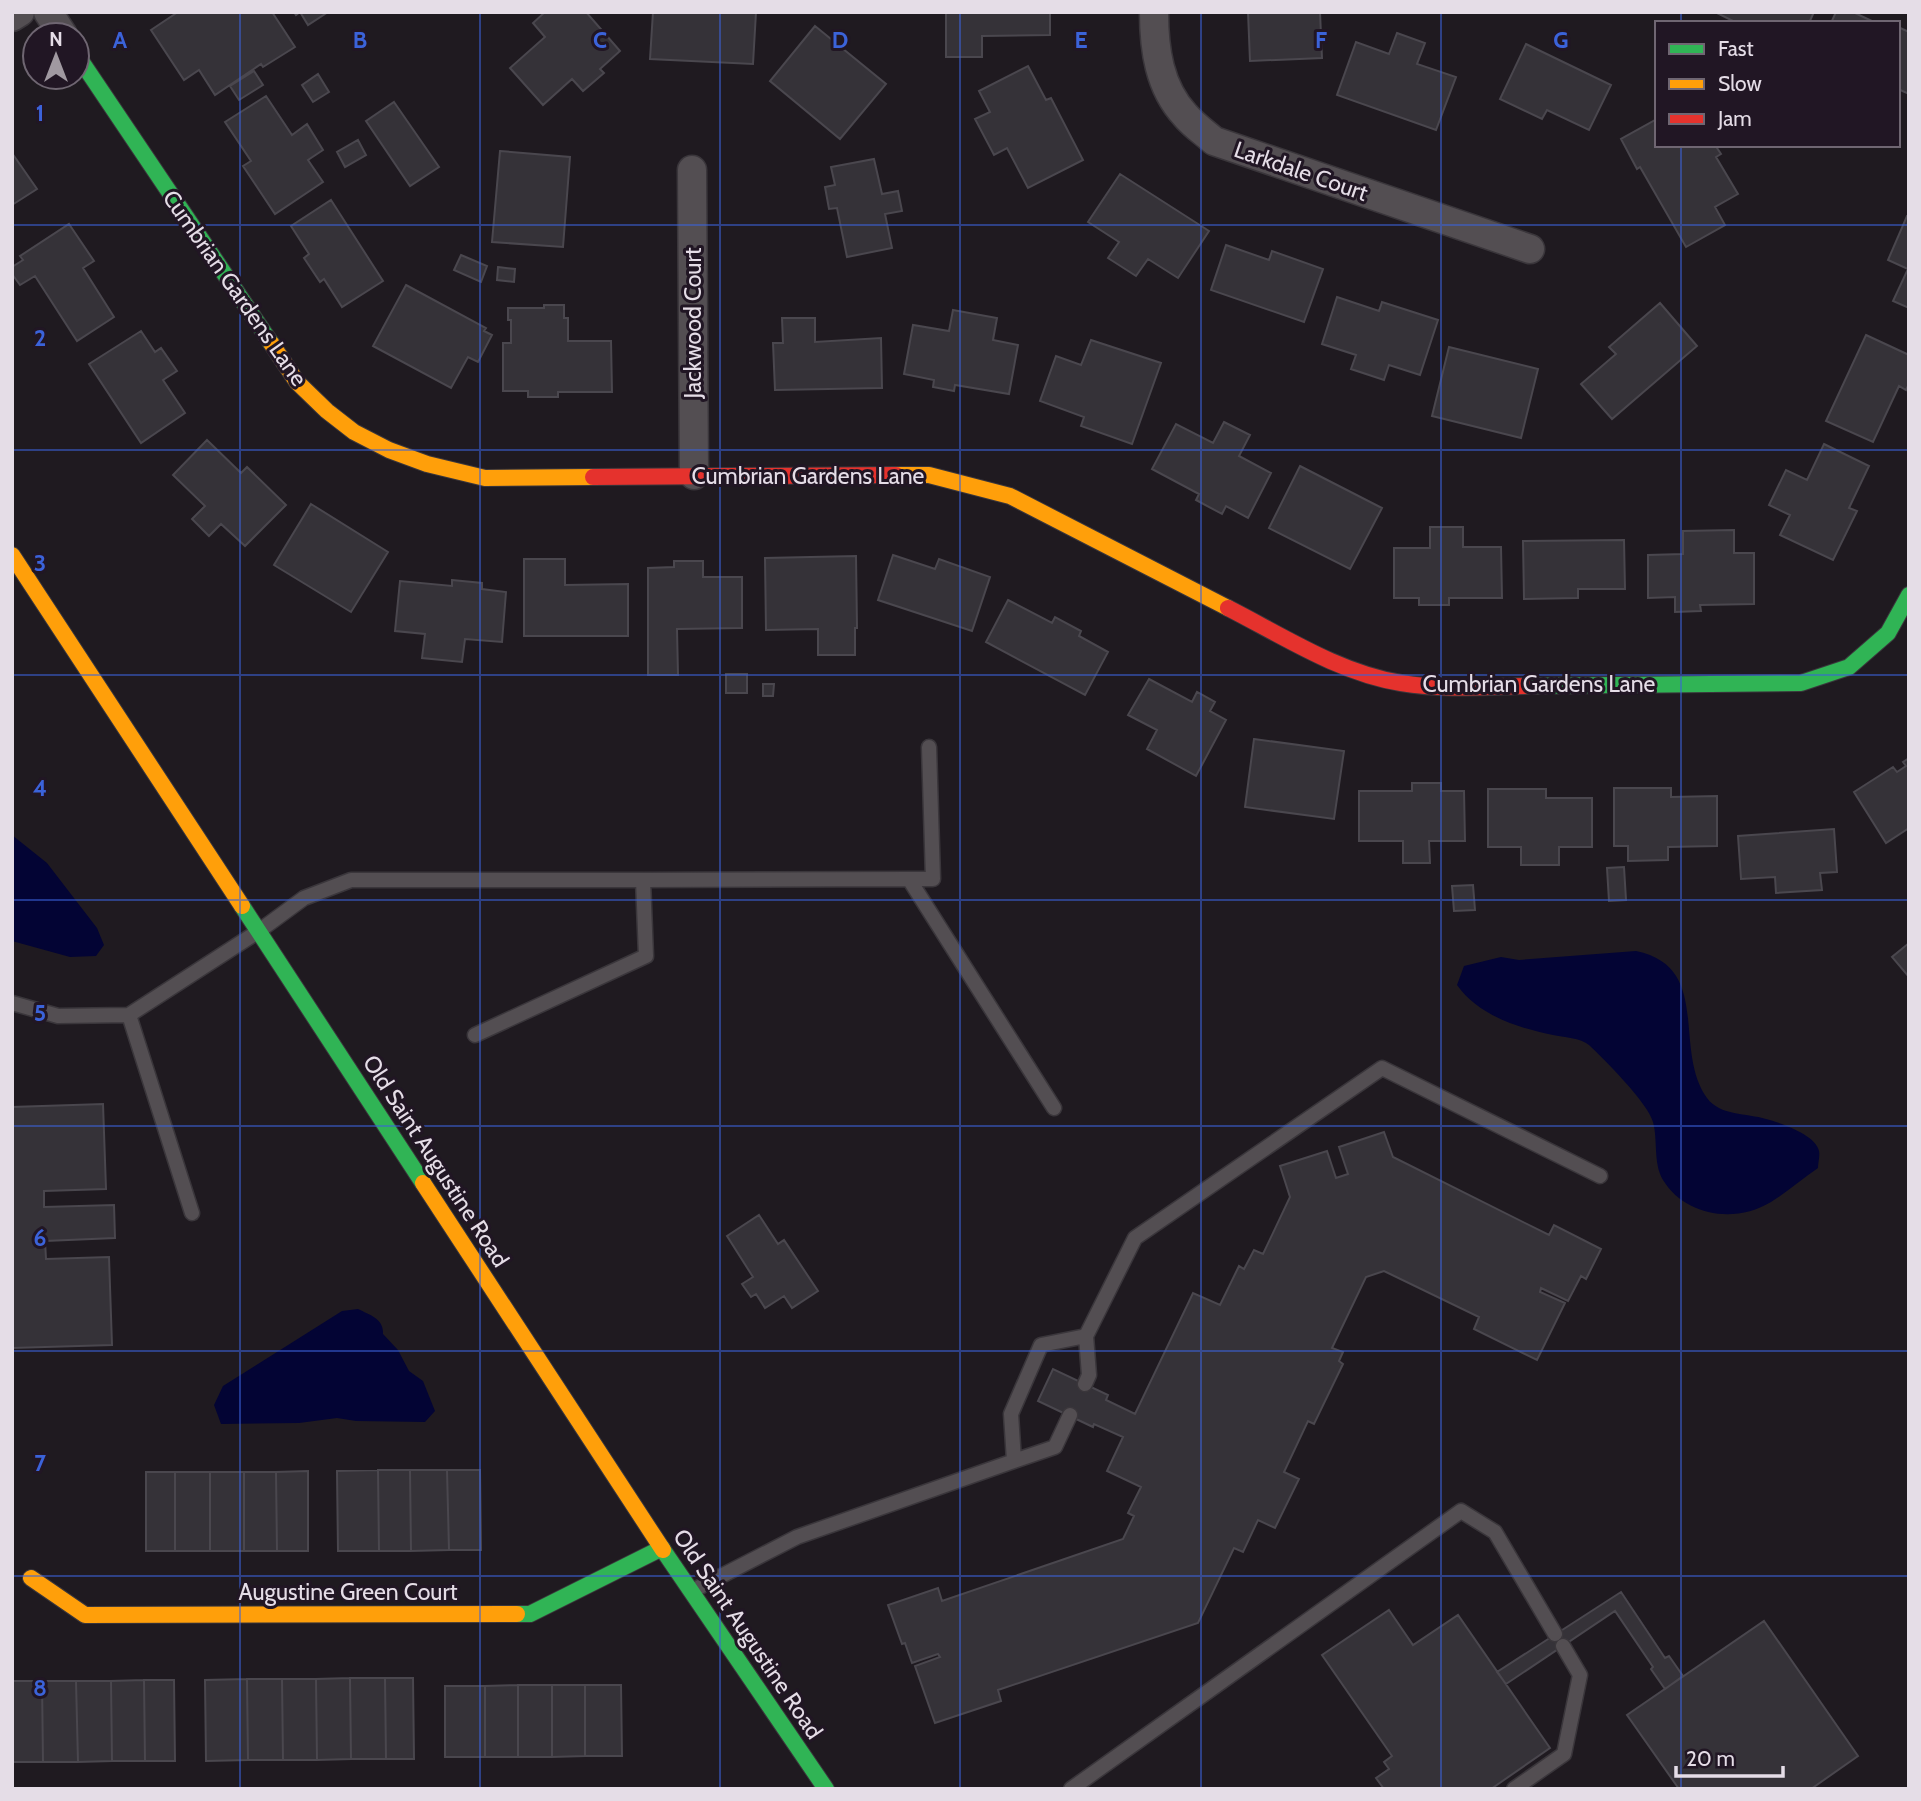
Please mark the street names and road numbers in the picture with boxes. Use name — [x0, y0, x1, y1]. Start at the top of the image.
street label: Larkdale Court — [1231, 135, 1372, 207]
street label: Cumbrian Gardens Lane — [157, 185, 313, 392]
street label: Jackwood Court — [679, 247, 707, 399]
street label: Cumbrian Gardens Lane — [692, 462, 925, 490]
street label: Cumbrian Gardens Lane — [1423, 670, 1656, 698]
street label: Old Saint Augustine Road — [357, 1050, 515, 1272]
street label: Old Saint Augustine Road — [667, 1524, 829, 1744]
street label: Augustine Green Court — [239, 1578, 458, 1606]

